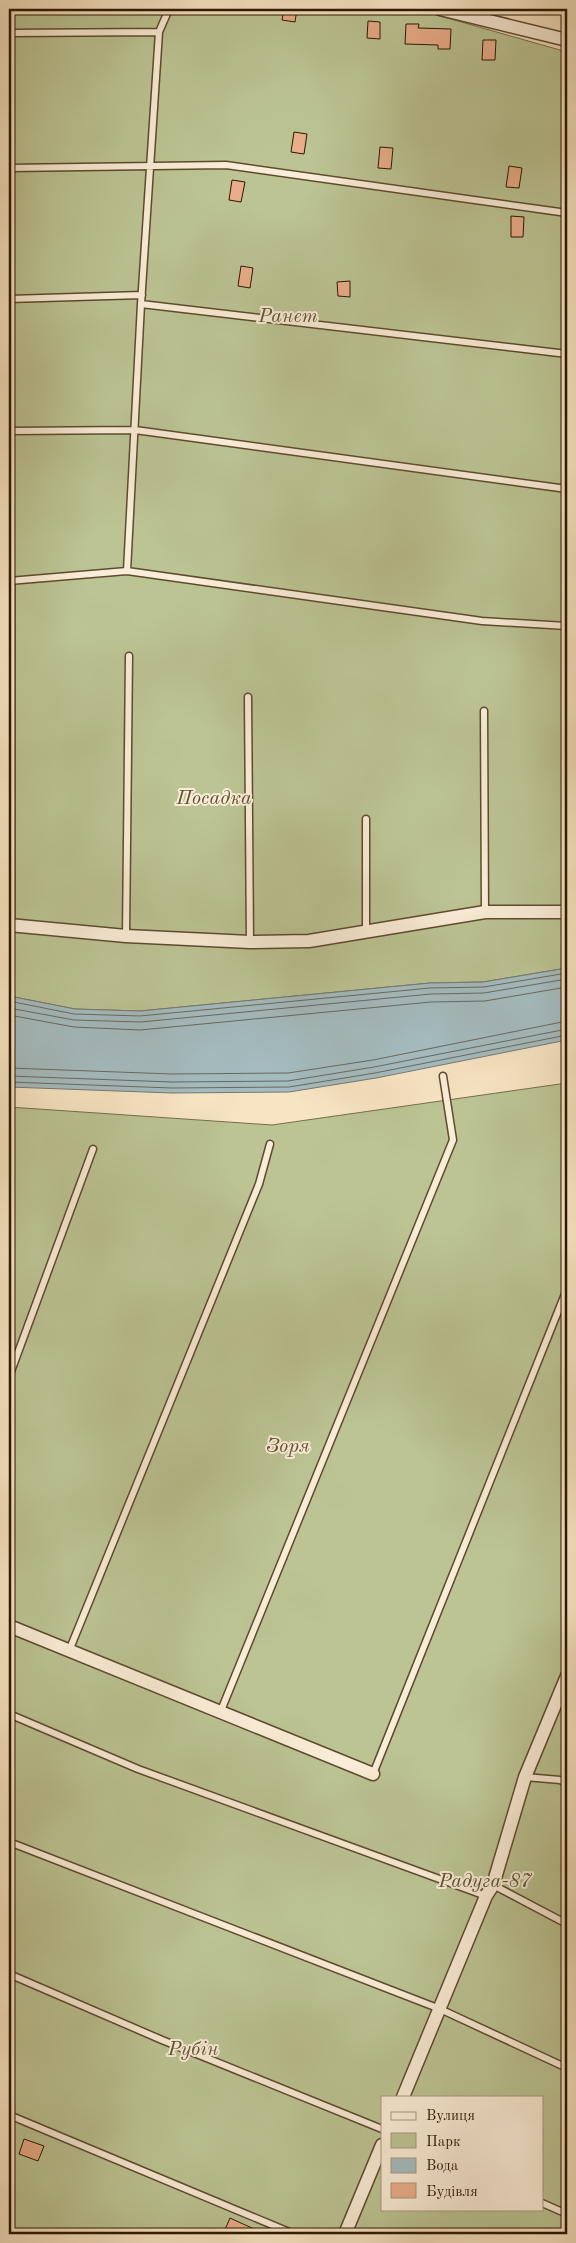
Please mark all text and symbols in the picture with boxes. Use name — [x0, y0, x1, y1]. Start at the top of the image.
park label: Ранет — [257, 307, 318, 327]
park label: Посадка — [175, 789, 252, 809]
park label: Зоря — [266, 1437, 310, 1457]
park label: Радуга-87 — [437, 1872, 532, 1892]
park label: Рубін — [167, 2040, 218, 2060]
legend — [381, 2096, 544, 2210]
text: Вулиця — [426, 2109, 475, 2124]
text: Парк — [426, 2135, 461, 2150]
text: Вода — [426, 2159, 459, 2174]
text: Будівля — [426, 2185, 478, 2200]

